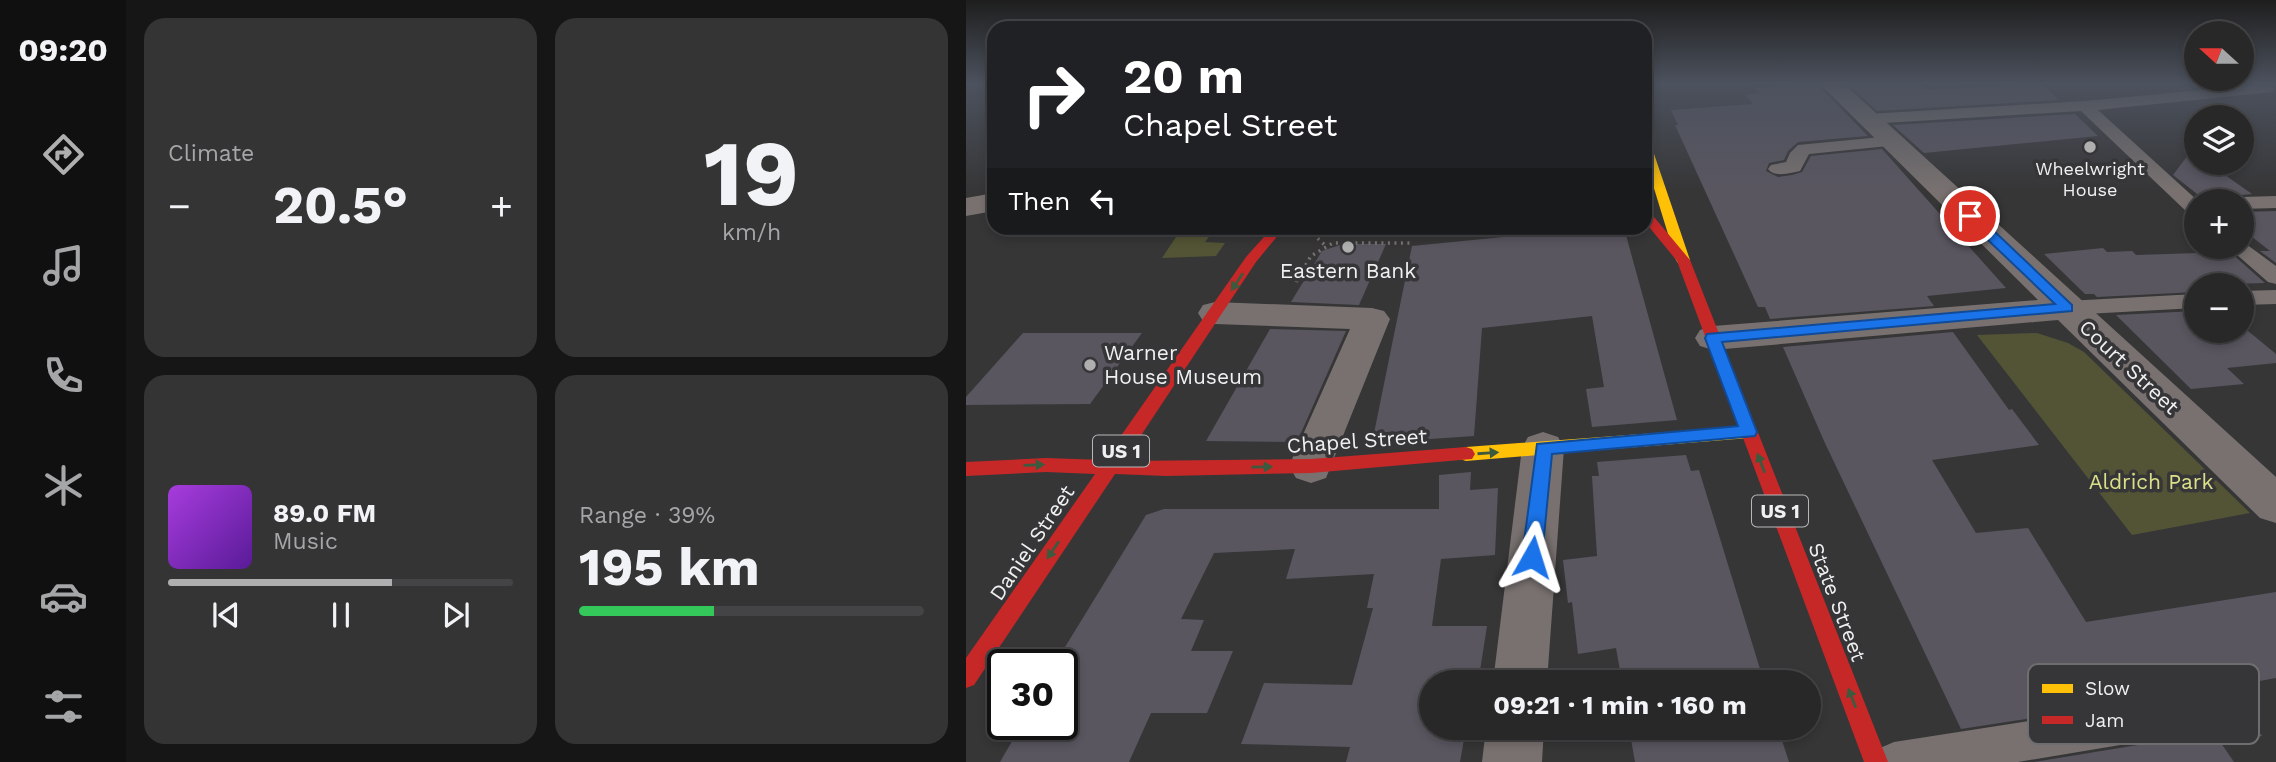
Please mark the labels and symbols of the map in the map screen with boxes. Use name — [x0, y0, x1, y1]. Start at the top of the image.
north arrow — [2184, 21, 2254, 91]
marker: Wheelwright House — [2082, 139, 2098, 155]
place label: Wheelwright House — [2035, 158, 2145, 200]
pin — [1940, 186, 2000, 246]
marker: Eastern Bank — [1340, 239, 1356, 255]
place label: Eastern Bank — [1280, 258, 1416, 283]
one-way arrow — [1230, 273, 1244, 291]
street label: Court Street — [2074, 314, 2184, 419]
place label: Warner House Museum — [1104, 340, 1262, 389]
marker: Warner House Museum — [1082, 357, 1098, 373]
street label: Chapel Street — [1286, 423, 1428, 458]
road number: US 1 — [1093, 436, 1149, 466]
one-way arrow — [1478, 447, 1500, 458]
one-way arrow — [1756, 452, 1767, 473]
one-way arrow — [1023, 460, 1045, 471]
one-way arrow — [1251, 461, 1273, 473]
park label: Aldrich Park — [2089, 469, 2213, 494]
street label: Daniel Street — [984, 480, 1079, 605]
road number: US 1 — [1752, 496, 1808, 526]
position arrow — [1495, 520, 1569, 594]
street label: State Street — [1803, 539, 1872, 665]
one-way arrow — [1046, 541, 1060, 559]
speed limit sign: 30 — [987, 649, 1078, 740]
legend — [2028, 664, 2259, 744]
text: Slow — [2085, 677, 2130, 700]
one-way arrow — [1846, 688, 1857, 709]
text: Jam — [2085, 709, 2124, 732]

